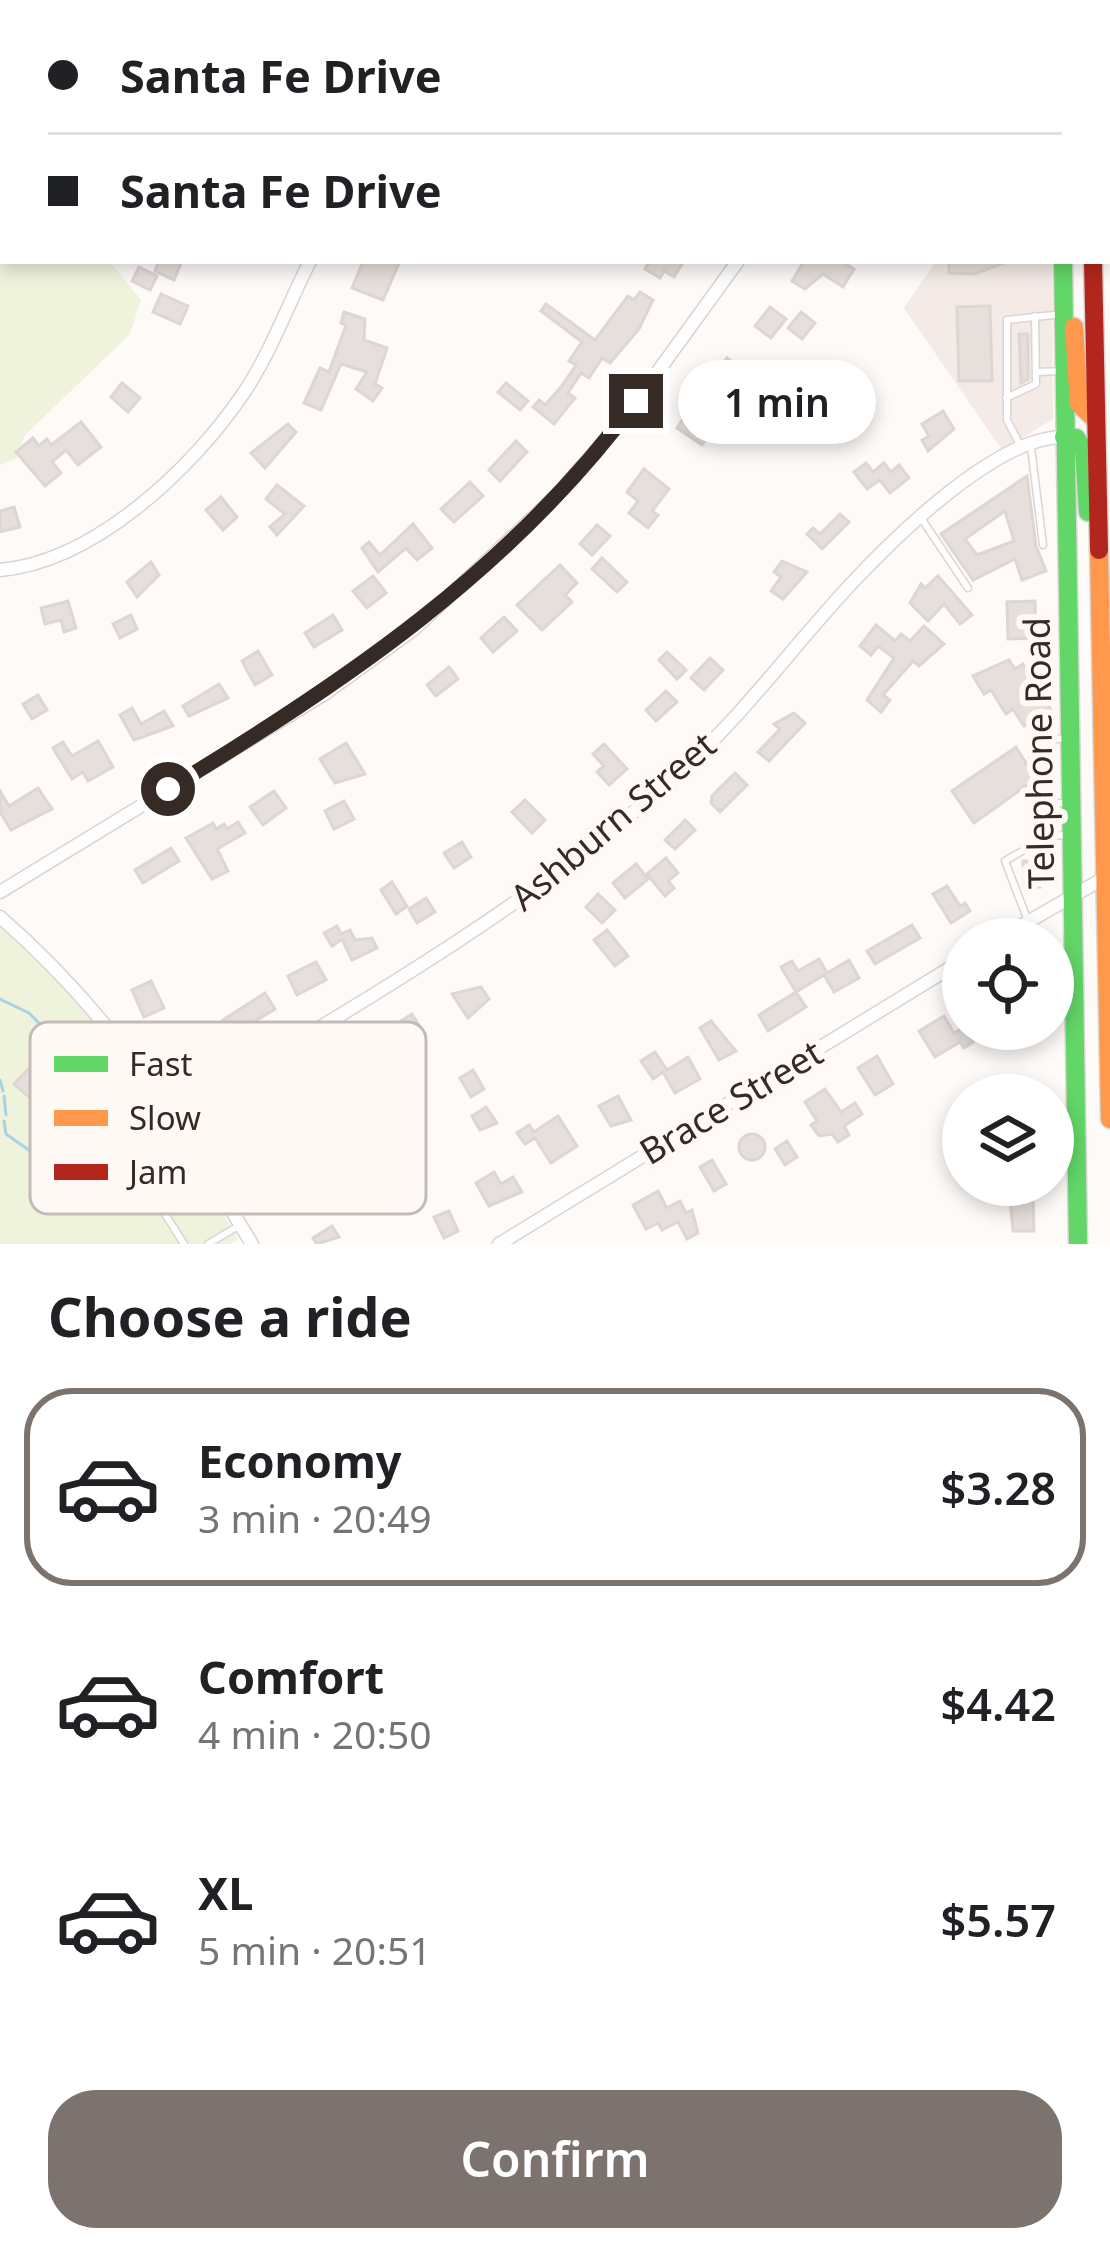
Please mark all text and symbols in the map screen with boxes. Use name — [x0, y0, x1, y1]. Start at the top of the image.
text: Santa Fe Drive — [120, 45, 442, 106]
text: Santa Fe Drive — [120, 160, 442, 221]
callout: 1 min — [678, 359, 876, 443]
route end — [609, 374, 663, 428]
text: 1 min — [724, 375, 830, 428]
street label: Telephone Road — [1012, 617, 1065, 889]
street label: Ashburn Street — [500, 720, 726, 921]
route start — [141, 762, 195, 816]
map controls — [942, 918, 1074, 1206]
button: locate — [942, 918, 1074, 1050]
legend — [30, 1022, 426, 1214]
street label: Brace Street — [630, 1028, 831, 1175]
text: Fast — [129, 1041, 192, 1086]
button: layers — [942, 1074, 1074, 1206]
text: Slow — [129, 1095, 201, 1140]
text: Jam — [126, 1149, 187, 1194]
text: Choose a ride — [48, 1279, 412, 1353]
text: Economy — [198, 1430, 402, 1491]
icon: car — [54, 1433, 162, 1541]
text: $3.28 — [941, 1457, 1056, 1518]
text: 3 min · 20:49 — [198, 1491, 432, 1544]
text: Comfort — [198, 1646, 384, 1707]
icon: car — [54, 1649, 162, 1757]
text: $4.42 — [941, 1673, 1056, 1734]
text: 4 min · 20:50 — [198, 1707, 432, 1760]
text: XL — [198, 1862, 253, 1923]
icon: car — [54, 1865, 162, 1973]
text: $5.57 — [941, 1889, 1056, 1950]
text: 5 min · 20:51 — [198, 1923, 432, 1976]
button: Confirm — [48, 2090, 1062, 2228]

